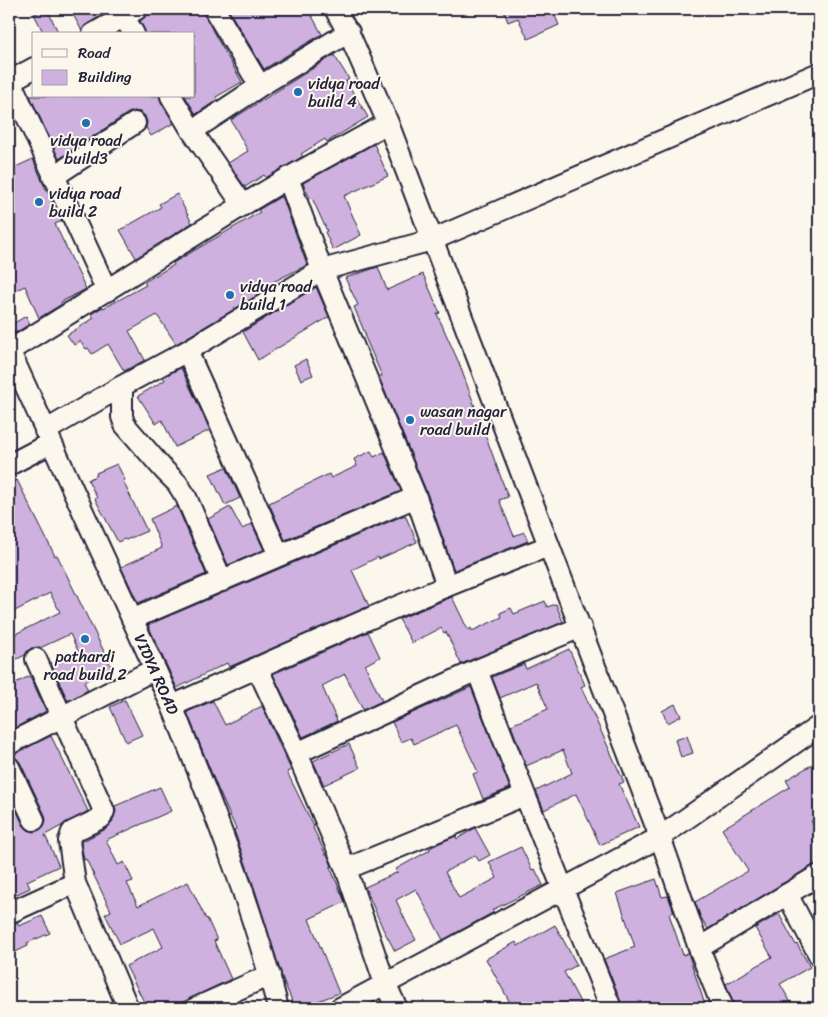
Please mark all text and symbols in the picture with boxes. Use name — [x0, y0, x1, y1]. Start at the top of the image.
legend — [32, 32, 195, 98]
text: Road — [78, 40, 111, 66]
text: Building — [78, 64, 132, 90]
place label: vidya road build 4 — [308, 69, 381, 116]
marker: vidya road build 4 — [292, 86, 304, 98]
marker: vidya road build3 — [80, 117, 92, 129]
place label: vidya road build3 — [50, 126, 123, 173]
place label: vidya road build 2 — [49, 179, 122, 226]
marker: vidya road build 2 — [33, 196, 45, 208]
place label: vidya road build 1 — [240, 272, 313, 319]
marker: vidya road build 1 — [224, 289, 236, 301]
place label: wasan nagar road build — [420, 397, 508, 444]
marker: wasan nagar road build — [404, 414, 416, 426]
street label: VIDYA ROAD — [126, 629, 188, 720]
marker: pathardi road build 2 — [79, 633, 91, 645]
place label: pathardi road build 2 — [43, 642, 127, 689]

